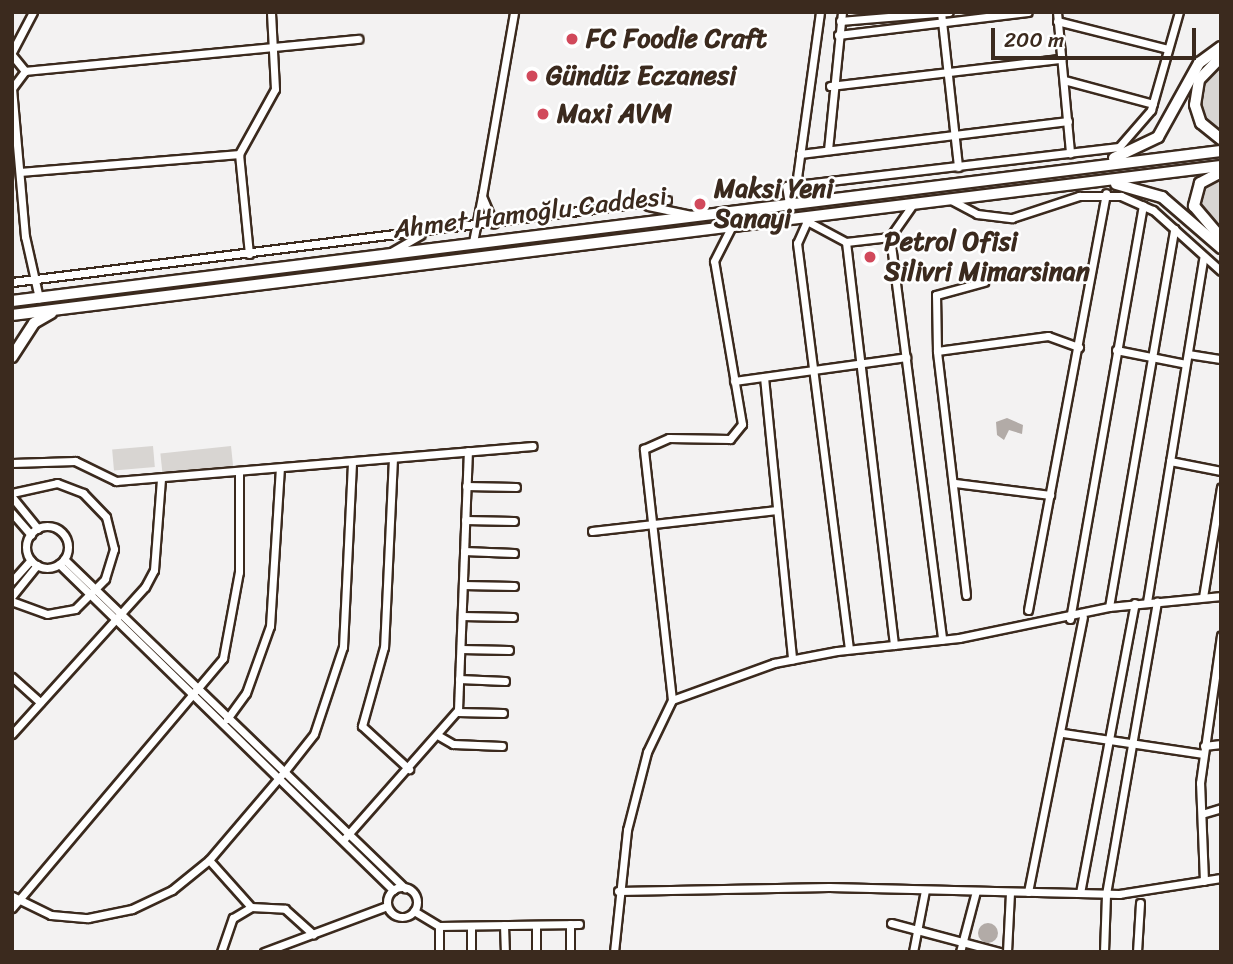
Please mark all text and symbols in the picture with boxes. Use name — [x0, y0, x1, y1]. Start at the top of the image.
scale bar — [995, 14, 1200, 58]
text: 200 m — [1004, 21, 1064, 59]
place label: FC Foodie Craft — [586, 23, 767, 55]
marker: FC Foodie Craft — [564, 31, 580, 47]
place label: Gündüz Eczanesi — [546, 60, 736, 92]
marker: Gündüz Eczanesi — [524, 68, 540, 84]
place label: Maxi AVM — [557, 98, 673, 130]
marker: Maxi AVM — [535, 106, 551, 122]
place label: Maksi Yeni Sanayi — [714, 173, 834, 234]
street label: Ahmet Hamoğlu Caddesi — [392, 181, 668, 245]
marker: Maksi Yeni Sanayi — [692, 196, 708, 212]
place label: Petrol Ofisi Silivri Mimarsinan — [884, 226, 1090, 288]
marker: Petrol Ofisi Silivri Mimarsinan — [862, 249, 878, 265]

